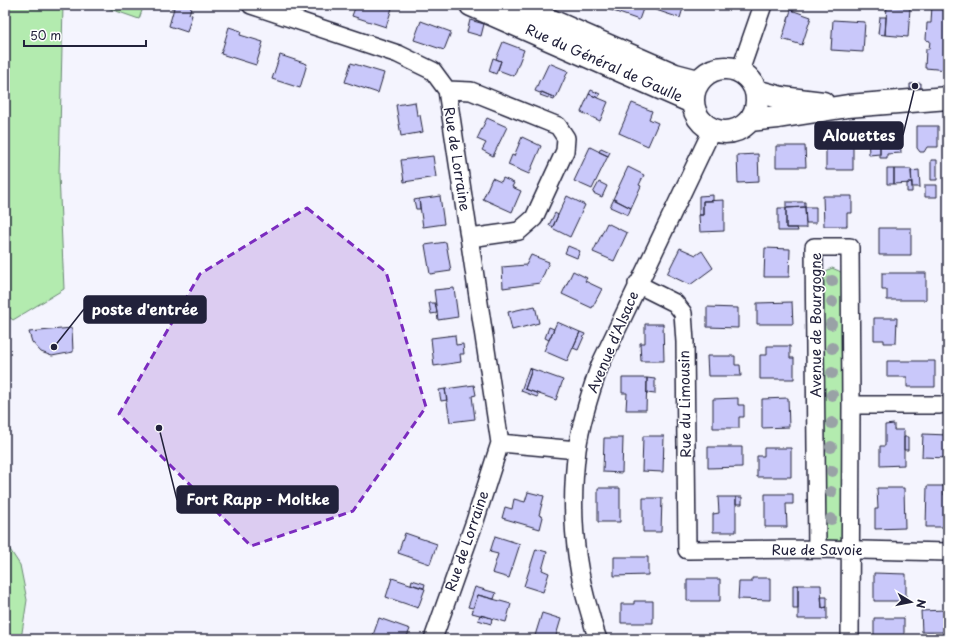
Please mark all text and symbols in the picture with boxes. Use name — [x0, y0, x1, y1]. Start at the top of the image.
street label: Rue du Général de Gaulle — [522, 18, 687, 107]
scale bar — [24, 22, 146, 48]
text: 50 m — [30, 26, 61, 44]
street label: Rue de Lorraine — [439, 105, 476, 213]
callout: Alouettes — [815, 122, 903, 149]
text: Alouettes — [823, 123, 895, 146]
street label: Avenue de Bourgogne — [805, 252, 826, 398]
street label: Avenue d'Alsace — [582, 288, 643, 396]
callout: poste d'entrée — [84, 296, 206, 323]
text: poste d'entrée — [92, 297, 199, 320]
street label: Rue du Limousin — [673, 350, 696, 458]
callout: Fort Rapp - Moltke — [177, 486, 338, 513]
text: Fort Rapp - Moltke — [186, 487, 330, 510]
street label: Rue de Lorraine — [439, 487, 494, 594]
street label: Rue de Savoie — [772, 539, 863, 560]
north arrow — [891, 582, 931, 622]
text: N — [912, 598, 930, 610]

